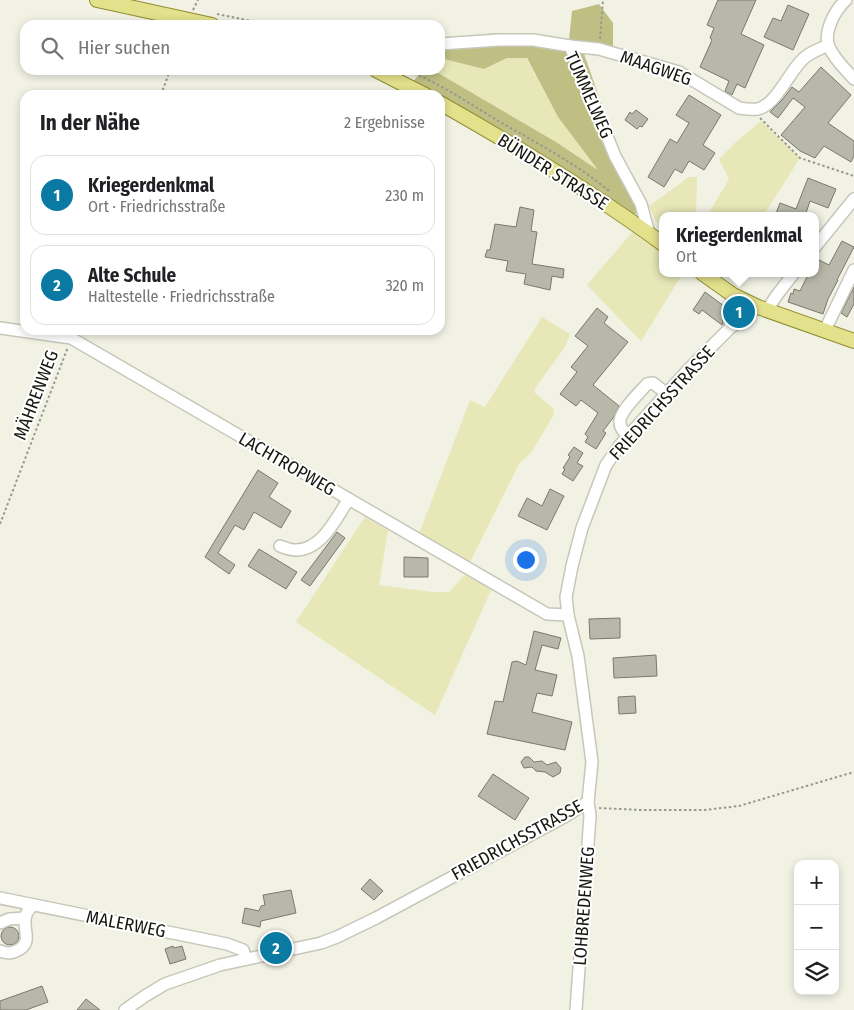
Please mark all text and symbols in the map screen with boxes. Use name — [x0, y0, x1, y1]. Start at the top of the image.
search box — [20, 20, 445, 75]
icon: search — [38, 34, 66, 62]
text: Hier suchen — [78, 36, 170, 59]
street label: MAAGWEG — [617, 46, 695, 90]
street label: TUMMELWEG — [560, 48, 618, 142]
text: In der Nähe — [40, 110, 140, 136]
text: 2 Ergebnisse — [344, 113, 425, 132]
street label: BÜNDER STRASSE — [494, 129, 612, 215]
text: Kriegerdenkmal — [88, 174, 214, 197]
text: 1 — [54, 186, 60, 205]
text: 230 m — [385, 186, 424, 205]
text: Ort · Friedrichsstraße — [88, 197, 225, 216]
popup — [659, 212, 819, 277]
text: Kriegerdenkmal — [676, 224, 802, 247]
text: Ort — [676, 247, 697, 266]
text: Alte Schule — [88, 264, 176, 287]
text: 2 — [53, 276, 61, 295]
text: 320 m — [385, 276, 424, 295]
text: Haltestelle · Friedrichsstraße — [88, 287, 275, 306]
pin: 1 — [723, 293, 755, 331]
street label: FRIEDRICHSSTRASSE — [605, 341, 719, 465]
street label: MÄHRENWEG — [9, 347, 63, 443]
street label: LACHTROPWEG — [235, 428, 339, 500]
your location — [513, 547, 539, 573]
street label: FRIEDRICHSSTRASSE — [447, 795, 587, 885]
street label: LOHBREDENWEG — [569, 846, 599, 966]
map controls — [794, 860, 839, 995]
button: + — [794, 860, 839, 905]
button: − — [794, 905, 839, 950]
street label: MALERWEG — [84, 906, 168, 942]
pin: 2 — [260, 929, 292, 967]
button: layers — [794, 950, 839, 995]

